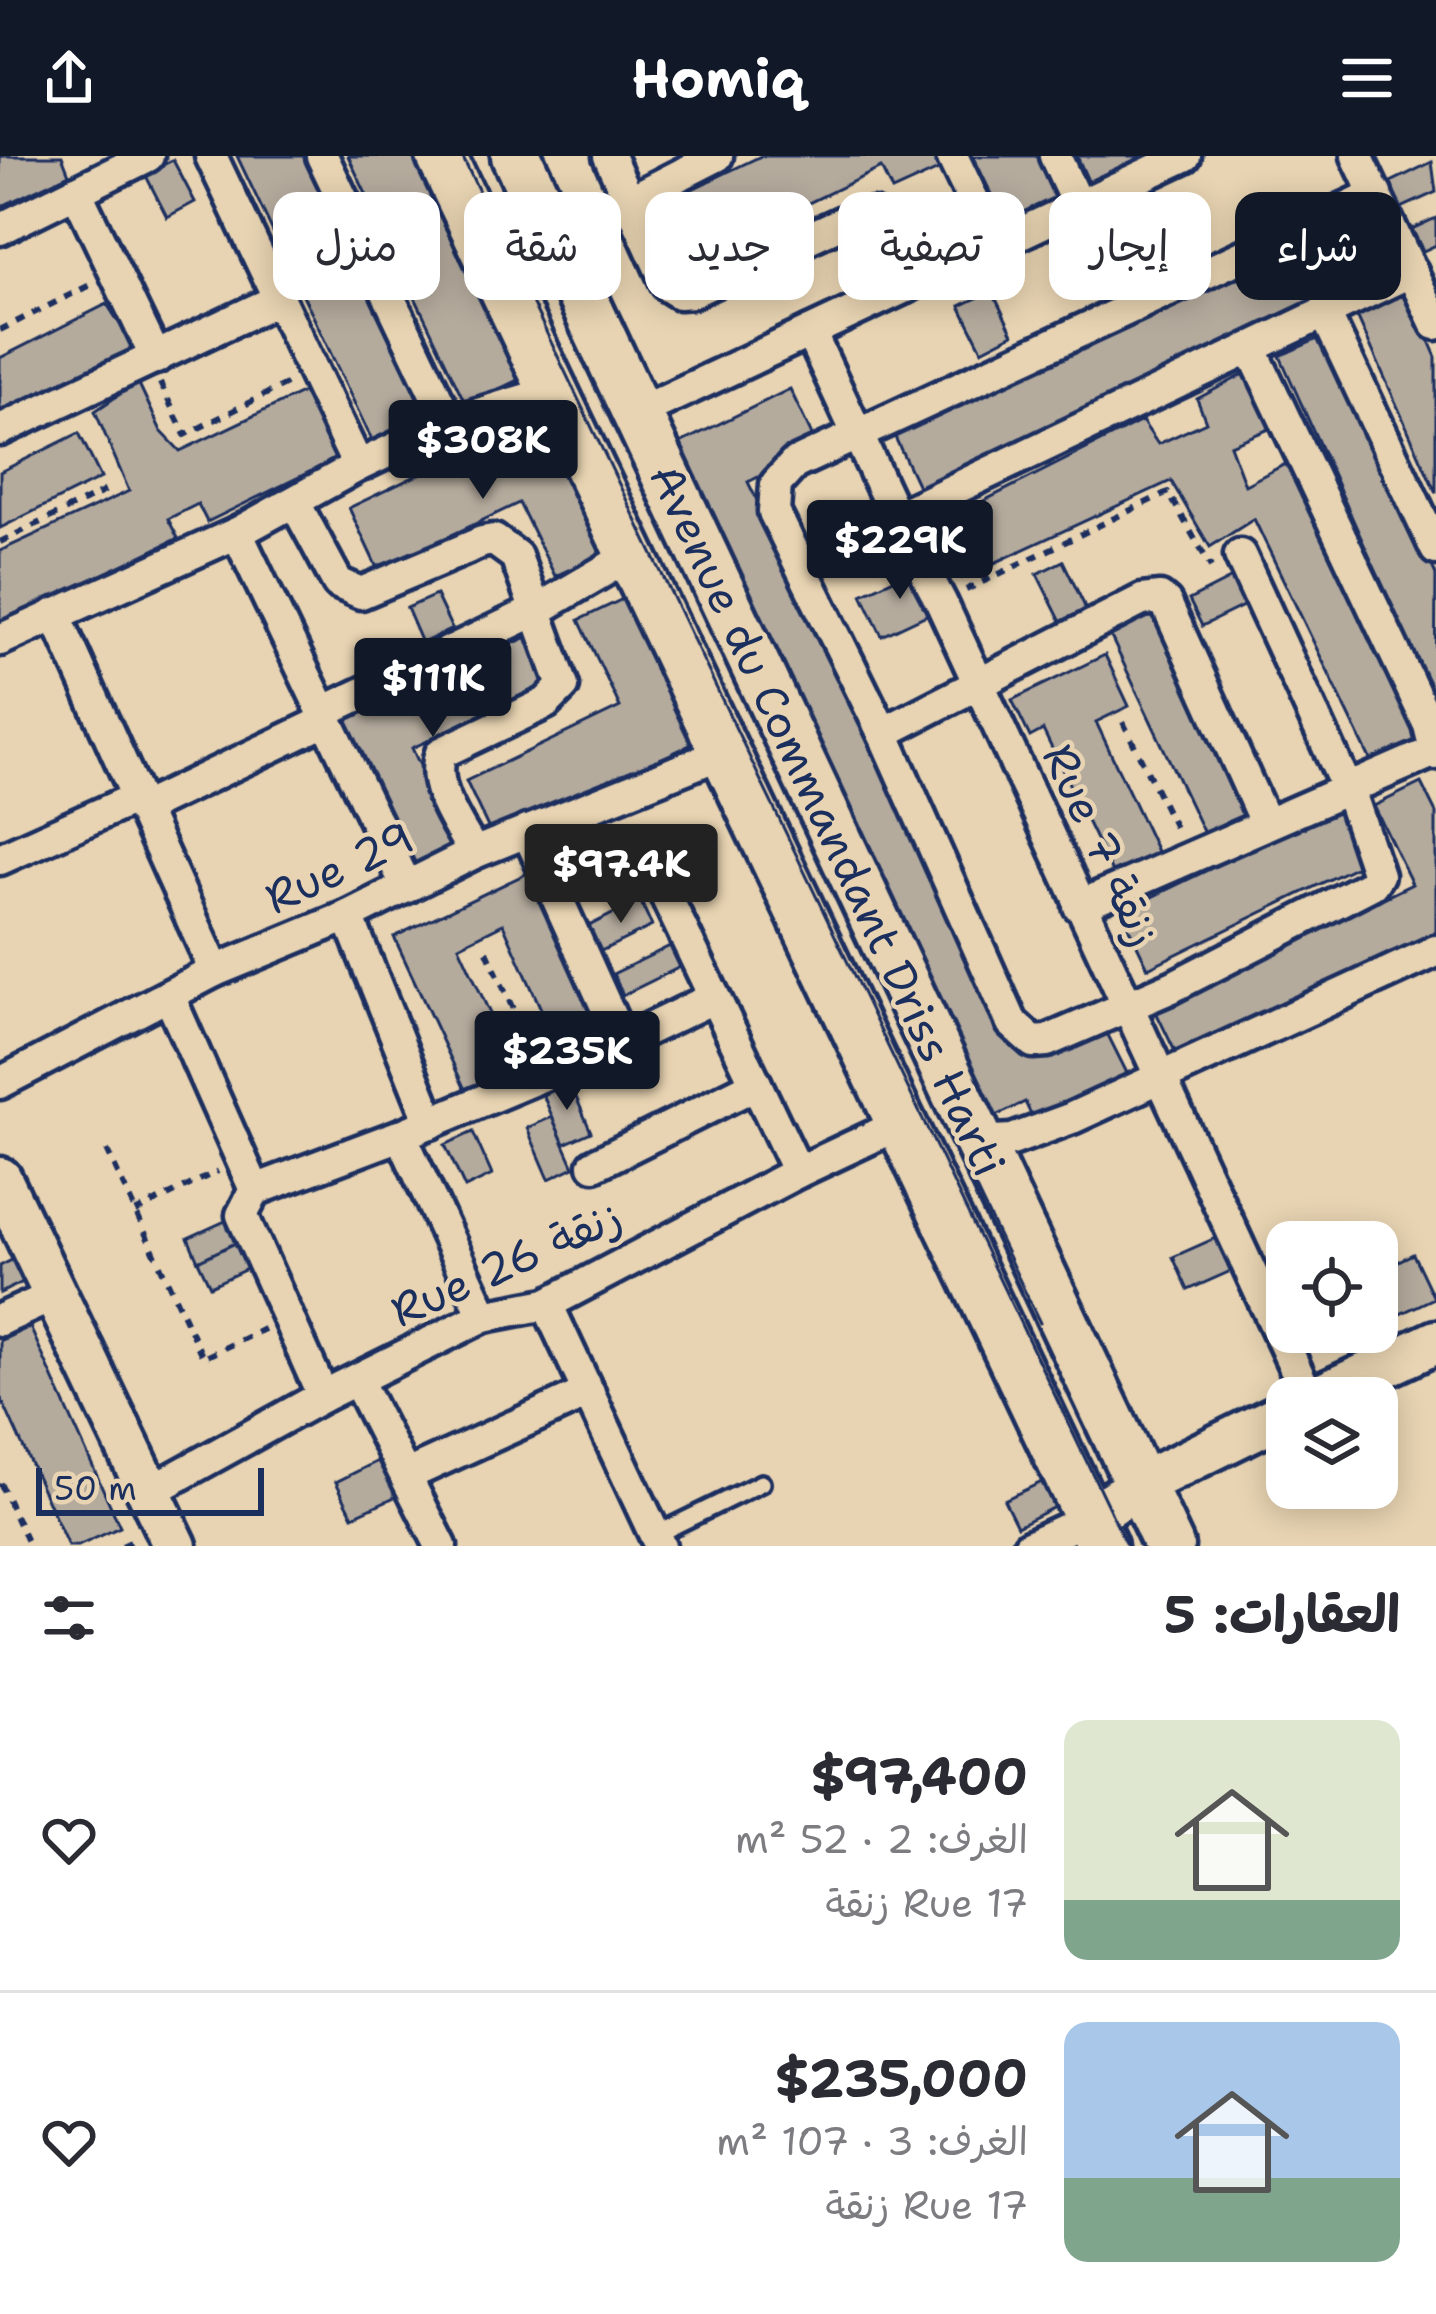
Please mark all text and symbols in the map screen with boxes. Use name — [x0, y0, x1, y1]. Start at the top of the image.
text: Homiq — [631, 42, 805, 114]
icon: share — [36, 45, 102, 111]
icon: menu — [1334, 45, 1400, 111]
chip: منزل — [273, 192, 440, 300]
chip: شقة — [464, 192, 621, 300]
chip: جديد — [645, 192, 814, 300]
chip: تصفية — [838, 192, 1025, 300]
chip: إيجار — [1049, 192, 1211, 300]
chip: شراء — [1235, 192, 1401, 300]
pin: $308K — [399, 400, 567, 502]
text: $308K — [416, 413, 550, 465]
street label: Avenue du Commandant Driss Harti — [636, 454, 1020, 1186]
pin: $229K — [816, 500, 984, 602]
text: $229K — [834, 513, 966, 565]
pin: $111K — [349, 638, 517, 740]
text: $111K — [381, 651, 485, 703]
street label: Rue 7 زنقة — [1029, 734, 1175, 956]
street label: Rue 29 — [255, 807, 423, 927]
pin: $97.4K — [523, 824, 719, 926]
text: $97.4K — [552, 837, 690, 889]
pin: $235K — [483, 1011, 651, 1113]
text: $235K — [502, 1024, 632, 1076]
street label: Rue 26 زنقة — [381, 1185, 631, 1341]
map controls — [1266, 1221, 1398, 1509]
button: locate — [1266, 1221, 1398, 1353]
button: layers — [1266, 1377, 1398, 1509]
scale bar — [36, 1462, 264, 1515]
text: 50 m — [54, 1466, 137, 1511]
text: العقارات: 5 — [1164, 1580, 1400, 1648]
icon: filters — [36, 1585, 102, 1651]
text: $97,400 — [810, 1742, 1028, 1810]
icon: home — [1160, 1768, 1304, 1912]
icon: heart — [36, 1807, 102, 1873]
text: الغرف: 2 · 52 m² — [735, 1813, 1028, 1865]
text: Rue 17 زنقة — [826, 1877, 1028, 1929]
text: $235,000 — [774, 2044, 1028, 2112]
icon: home — [1160, 2070, 1304, 2214]
icon: heart — [36, 2109, 102, 2175]
text: الغرف: 3 · 107 m² — [716, 2115, 1028, 2167]
text: Rue 17 زنقة — [826, 2179, 1028, 2231]

